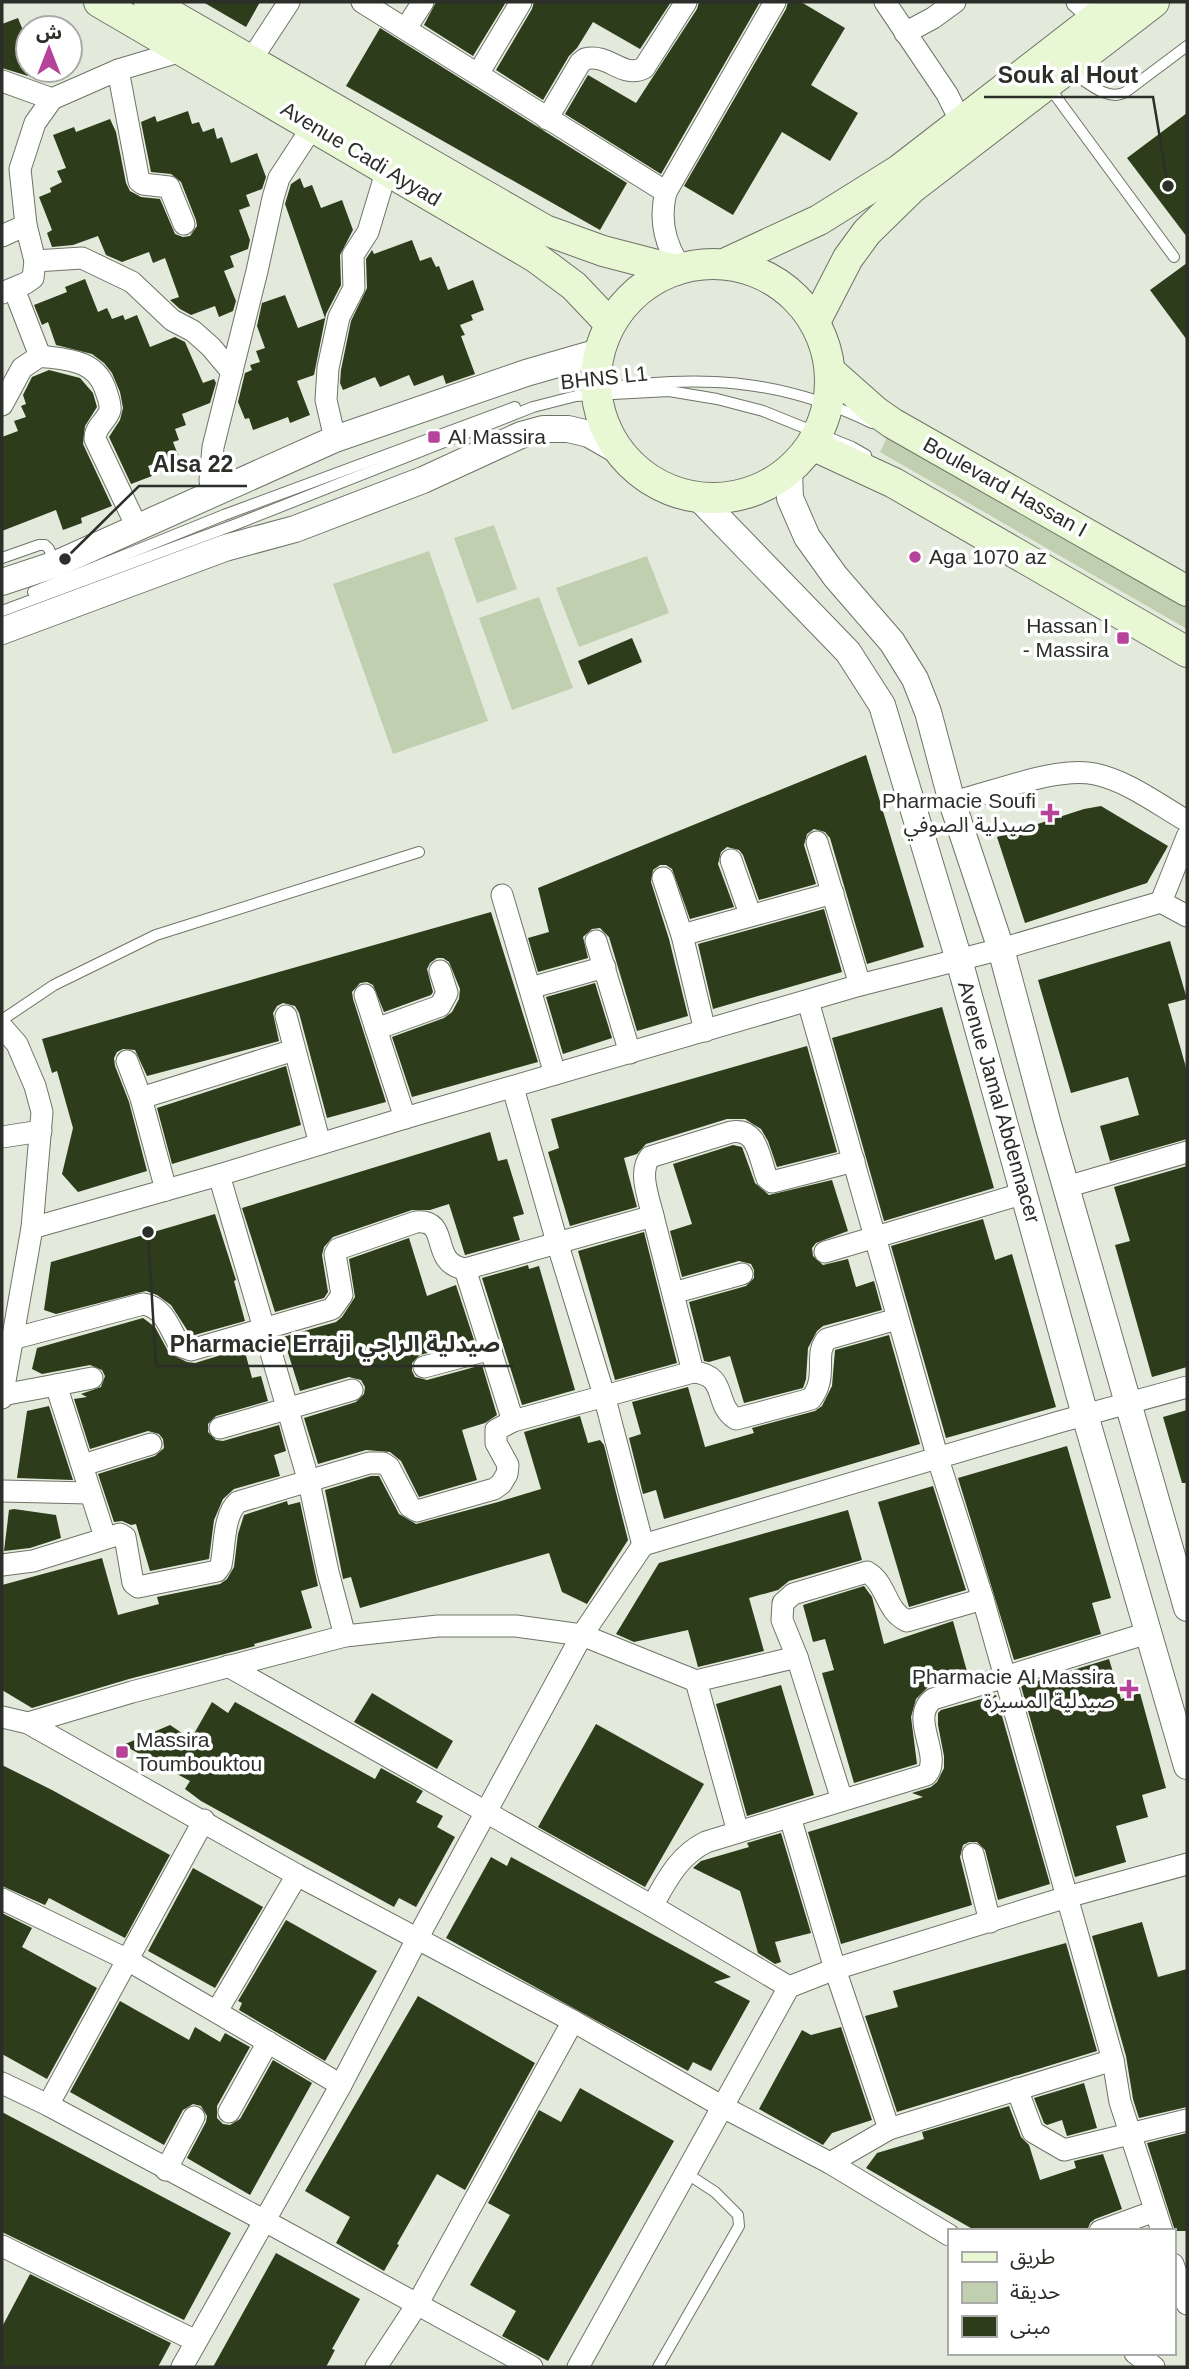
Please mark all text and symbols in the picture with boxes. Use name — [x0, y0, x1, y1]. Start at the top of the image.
north arrow — [14, 14, 84, 84]
text: ش — [36, 22, 62, 43]
callout: Souk al Hout — [984, 53, 1153, 97]
text: Souk al Hout — [998, 62, 1139, 88]
street label: Avenue Cadi Ayyad — [277, 97, 445, 210]
street label: BHNS L1 — [559, 361, 649, 394]
place label: Al Massira — [448, 425, 546, 448]
marker: Al Massira — [426, 429, 442, 445]
street label: Boulevard Hassan I — [920, 432, 1091, 541]
callout: Alsa 22 — [139, 442, 247, 486]
text: Alsa 22 — [153, 451, 233, 477]
place label: Aga 1070 az — [929, 545, 1047, 568]
marker: Aga 1070 az — [907, 549, 923, 565]
place label: Hassan I - Massira — [1023, 614, 1109, 661]
marker: Hassan I - Massira — [1115, 630, 1131, 646]
place label: Pharmacie Soufi صيدلية الصوفي — [882, 789, 1036, 841]
marker: Pharmacie Soufi صيدلية الصوفي — [1042, 805, 1058, 821]
street label: Avenue Jamal Abdennacer — [954, 978, 1045, 1225]
callout: Pharmacie Erraji صيدلية الراجي — [156, 1322, 514, 1366]
text: Pharmacie Erraji صيدلية الراجي — [170, 1331, 500, 1362]
place label: Pharmacie Al Massira صيدلية المسيرة — [912, 1665, 1115, 1713]
marker: Pharmacie Al Massira صيدلية المسيرة — [1121, 1681, 1137, 1697]
place label: Massira Toumbouktou — [136, 1728, 262, 1775]
marker: Massira Toumbouktou — [114, 1744, 130, 1760]
legend — [948, 2229, 1175, 2355]
text: طريق — [1010, 2245, 1055, 2270]
text: حديقة — [1010, 2280, 1060, 2303]
text: مبنى — [1010, 2315, 1051, 2339]

